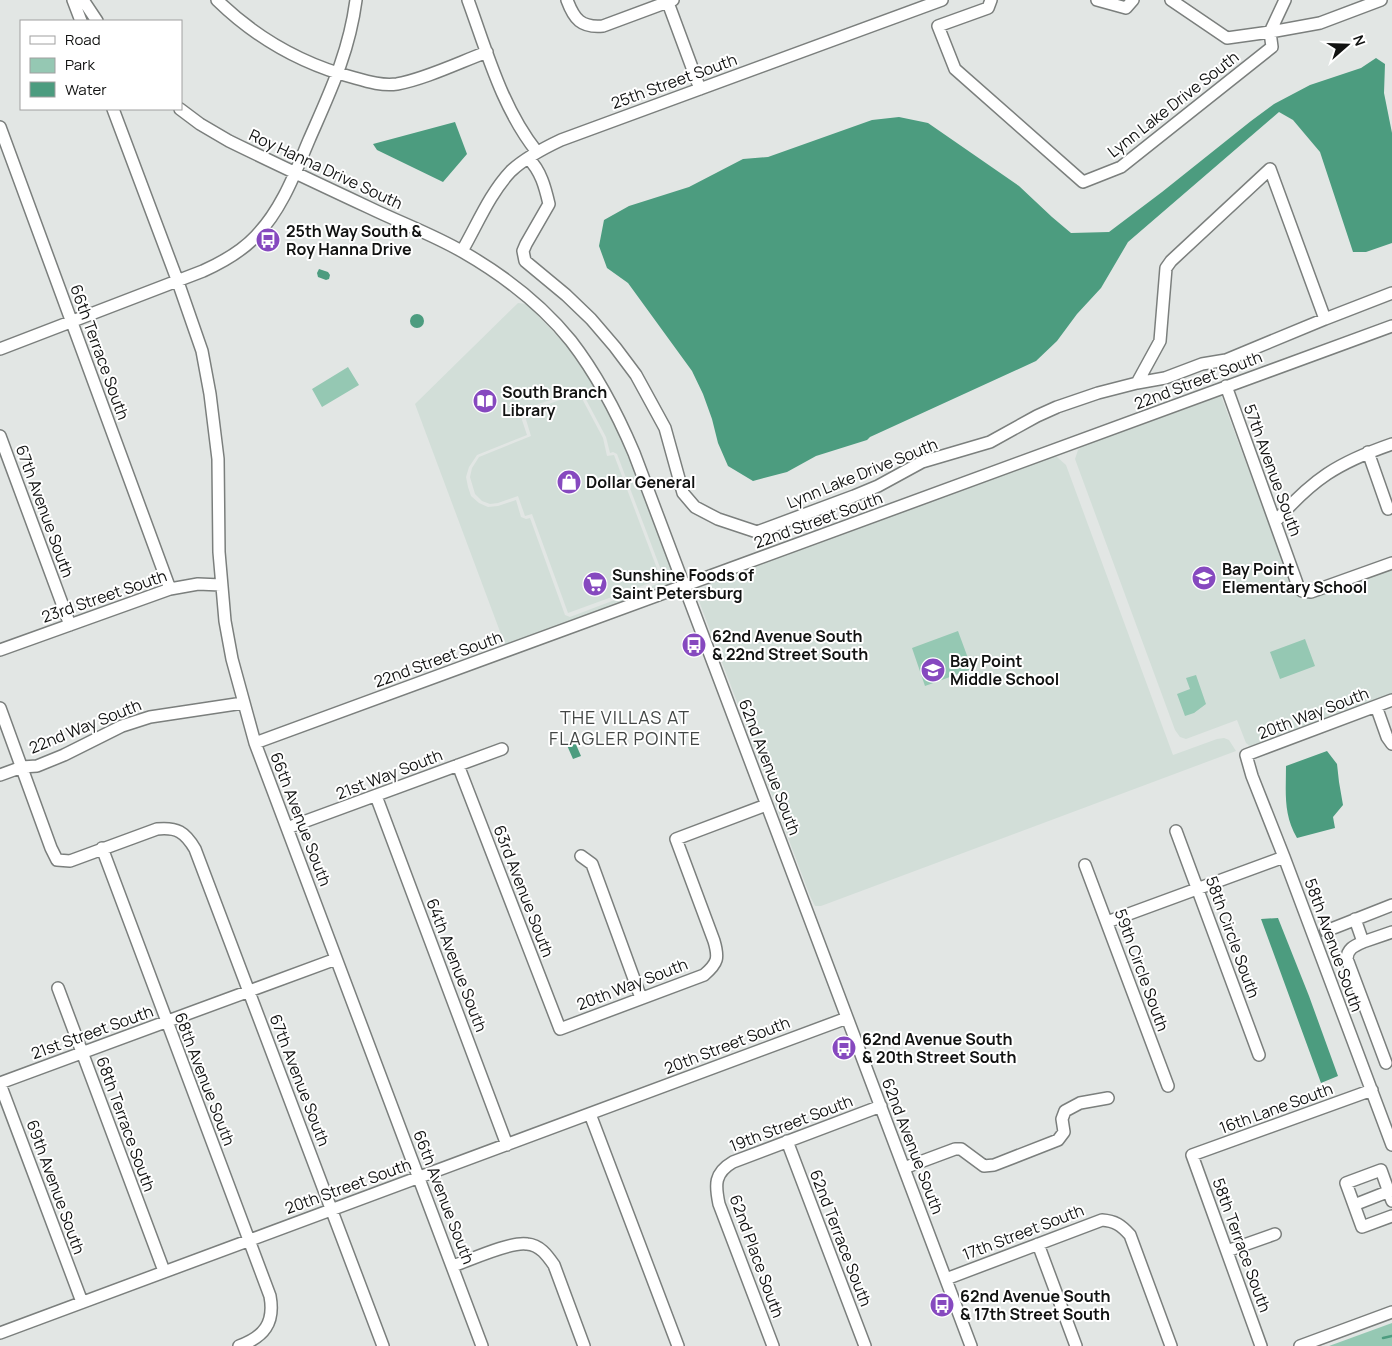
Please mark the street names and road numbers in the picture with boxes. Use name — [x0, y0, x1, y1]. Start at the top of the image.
street label: Lynn Lake Drive South — [1103, 46, 1243, 162]
street label: 25th Street South — [608, 48, 740, 114]
street label: Roy Hanna Drive South — [246, 124, 406, 214]
street label: 66th Terrace South — [65, 281, 135, 423]
street label: 22nd Street South — [1131, 345, 1265, 415]
street label: 57th Avenue South — [1239, 401, 1307, 539]
street label: Lynn Lake Drive South — [783, 433, 941, 513]
street label: 67th Avenue South — [11, 442, 79, 580]
street label: 22nd Street South — [751, 487, 885, 553]
street label: 23rd Street South — [38, 564, 170, 628]
street label: 22nd Street South — [371, 626, 505, 692]
street label: 20th Way South — [1254, 682, 1372, 744]
street label: 22nd Way South — [26, 693, 144, 759]
street label: 62nd Avenue South — [734, 696, 806, 838]
street label: 21st Way South — [333, 744, 445, 804]
street label: 66th Avenue South — [265, 749, 337, 889]
street label: 63rd Avenue South — [489, 822, 559, 960]
street label: 58th Circle South — [1201, 873, 1265, 1001]
street label: 58th Avenue South — [1300, 875, 1368, 1015]
street label: 64th Avenue South — [421, 895, 493, 1035]
street label: 59th Circle South — [1110, 906, 1174, 1034]
street label: 20th Way South — [573, 953, 691, 1015]
street label: 21st Street South — [28, 1000, 156, 1064]
street label: 68th Avenue South — [169, 1009, 241, 1149]
street label: 67th Avenue South — [265, 1011, 335, 1149]
street label: 20th Street South — [661, 1011, 793, 1079]
street label: 68th Terrace South — [91, 1054, 161, 1194]
street label: 62nd Avenue South — [877, 1075, 949, 1217]
street label: 16th Lane South — [1216, 1077, 1336, 1139]
street label: 19th Street South — [726, 1089, 856, 1157]
street label: 69th Avenue South — [21, 1117, 91, 1257]
street label: 66th Avenue South — [408, 1127, 480, 1267]
street label: 20th Street South — [282, 1153, 414, 1219]
street label: 62nd Terrace South — [805, 1166, 877, 1310]
street label: 58th Terrace South — [1208, 1175, 1276, 1315]
street label: 62nd Place South — [725, 1191, 789, 1321]
street label: 17th Street South — [959, 1199, 1087, 1265]

